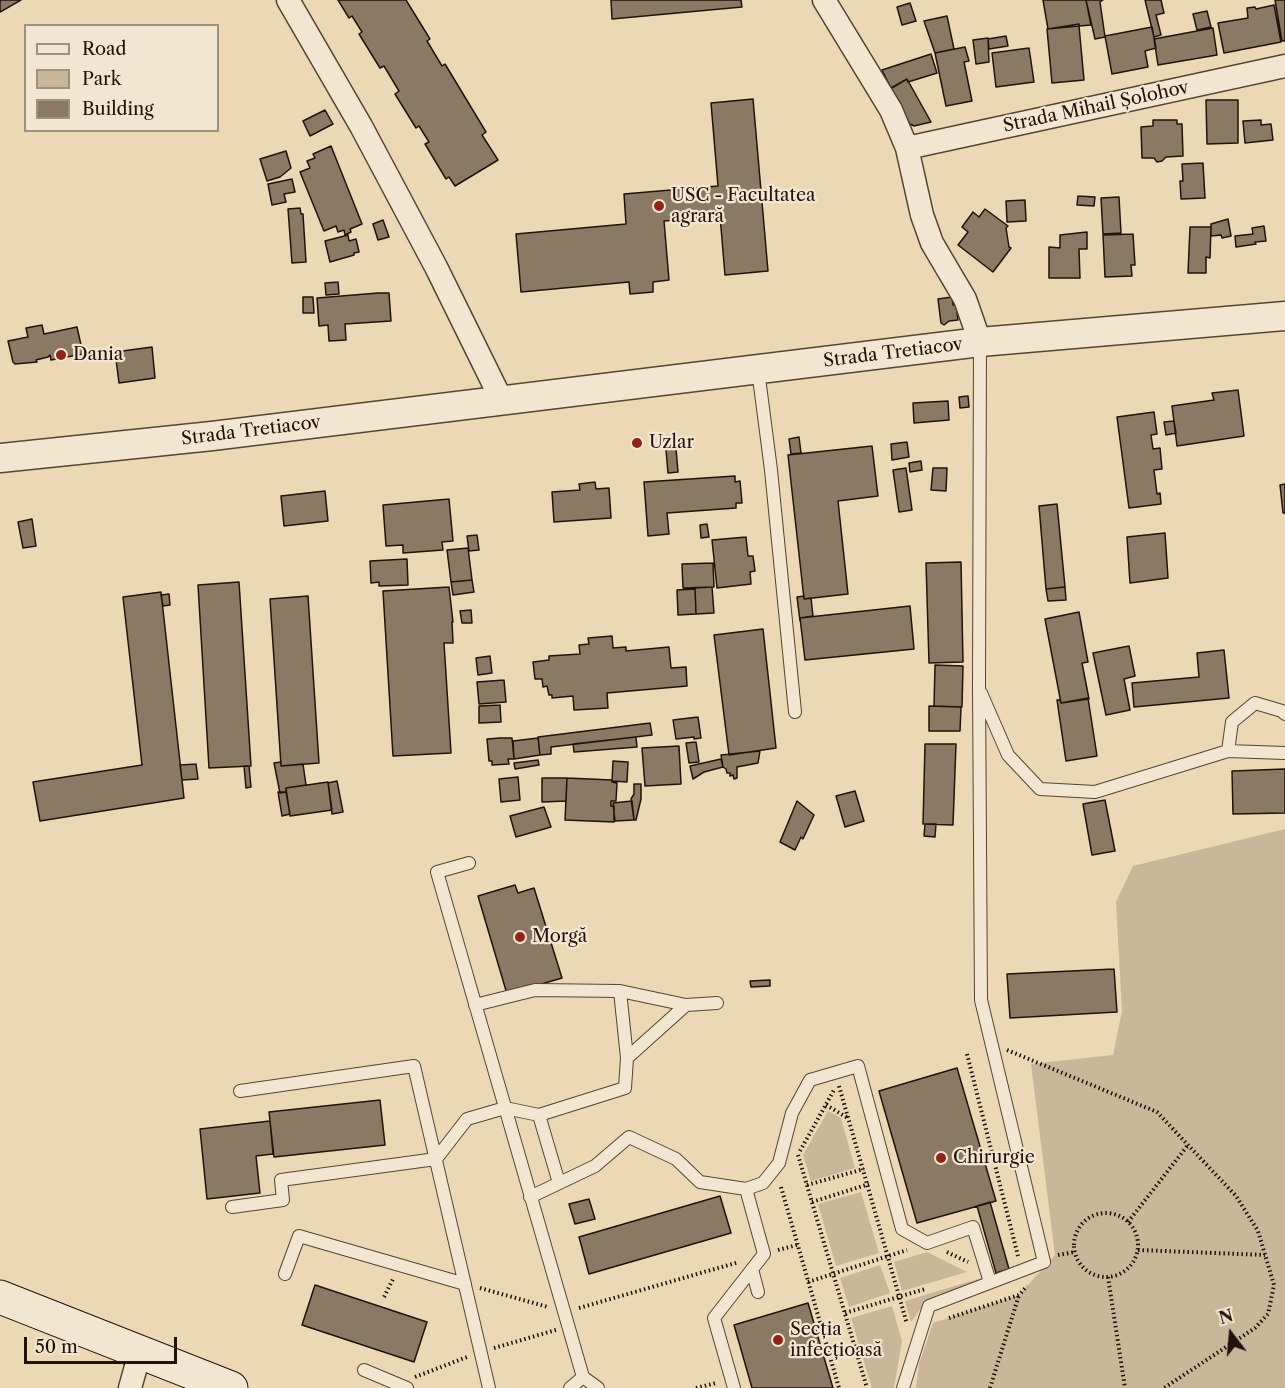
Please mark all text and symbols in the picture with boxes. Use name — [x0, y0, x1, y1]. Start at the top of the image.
legend — [24, 24, 219, 132]
text: Road — [82, 38, 127, 60]
text: Park — [82, 68, 121, 90]
street label: Strada Mihail Șolohov — [1001, 77, 1191, 137]
text: Building — [82, 98, 154, 120]
place label: USC - Facultatea agrară — [671, 185, 816, 228]
marker: USC - Facultatea agrară — [652, 199, 666, 213]
street label: Strada Tretiacov — [822, 334, 964, 372]
place label: Dania — [73, 344, 123, 366]
marker: Dania — [54, 348, 68, 362]
street label: Strada Tretiacov — [180, 412, 322, 450]
place label: Uzlar — [649, 432, 694, 454]
marker: Uzlar — [630, 436, 644, 450]
place label: Morgă — [532, 926, 587, 948]
marker: Morgă — [513, 930, 527, 944]
place label: Chirurgie — [953, 1147, 1035, 1169]
marker: Chirurgie — [934, 1151, 948, 1165]
north arrow — [1201, 1304, 1261, 1364]
text: N — [1217, 1305, 1235, 1328]
place label: Secția infecțioasă — [790, 1319, 882, 1362]
scale bar — [27, 1325, 180, 1363]
marker: Secția infecțioasă — [771, 1333, 785, 1347]
text: 50 m — [35, 1336, 78, 1358]

